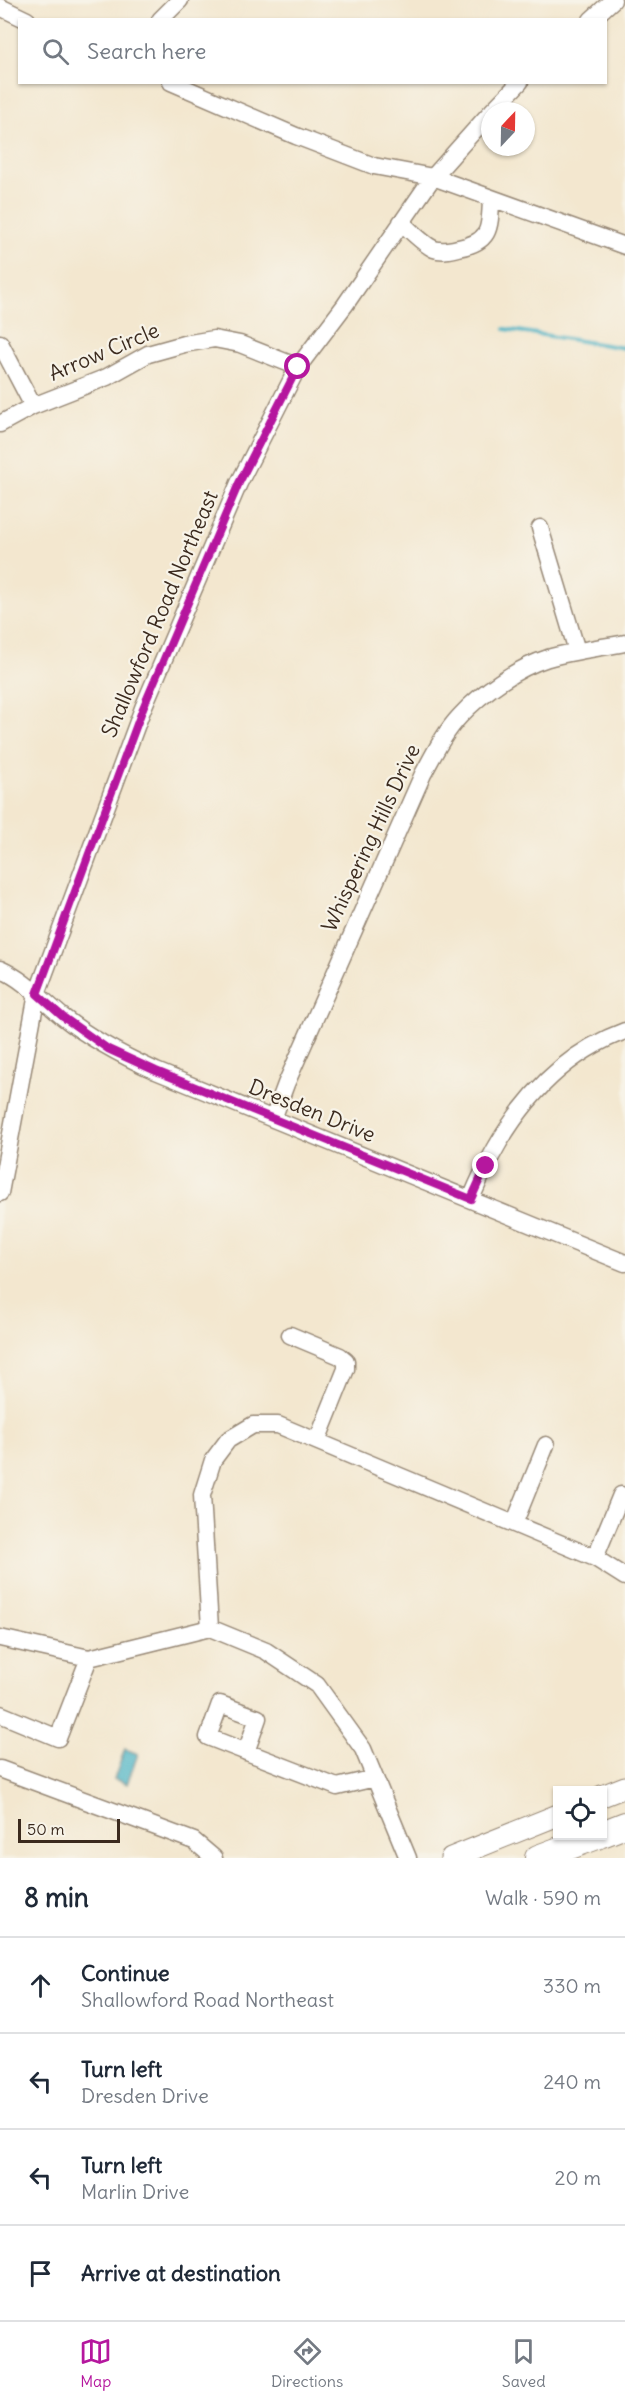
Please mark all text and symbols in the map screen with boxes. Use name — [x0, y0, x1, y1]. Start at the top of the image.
search box — [18, 18, 607, 84]
icon: search — [39, 35, 72, 68]
text: Search here — [87, 37, 206, 65]
north arrow — [481, 102, 535, 156]
street label: Arrow Circle — [45, 316, 163, 387]
route start — [284, 353, 310, 379]
street label: Shallowford Road Northeast — [95, 486, 224, 741]
street label: Whispering Hills Drive — [315, 739, 426, 936]
street label: Dresden Drive — [245, 1073, 379, 1148]
route end — [472, 1152, 498, 1178]
map controls — [553, 1786, 607, 1840]
button: locate — [553, 1786, 607, 1840]
scale bar — [18, 1816, 120, 1844]
text: 50 m — [27, 1819, 65, 1839]
text: 8 min — [24, 1881, 89, 1914]
text: Walk · 590 m — [485, 1885, 601, 1910]
text: Continue — [81, 1959, 170, 1987]
icon: ahead — [24, 1969, 57, 2002]
text: 330 m — [543, 1973, 601, 1998]
text: Shallowford Road Northeast — [81, 1987, 334, 2012]
text: Turn left — [81, 2055, 162, 2083]
icon: left — [24, 2065, 57, 2098]
text: 240 m — [543, 2069, 601, 2094]
text: Dresden Drive — [81, 2083, 209, 2108]
text: Turn left — [81, 2151, 162, 2179]
icon: left — [24, 2161, 57, 2194]
text: 20 m — [555, 2165, 601, 2190]
text: Marlin Drive — [81, 2179, 189, 2204]
icon: arrive — [24, 2257, 57, 2290]
text: Arrive at destination — [81, 2259, 281, 2287]
tab: Map — [79, 2335, 112, 2391]
tab: Directions — [271, 2335, 343, 2391]
tab: Saved — [502, 2335, 546, 2391]

